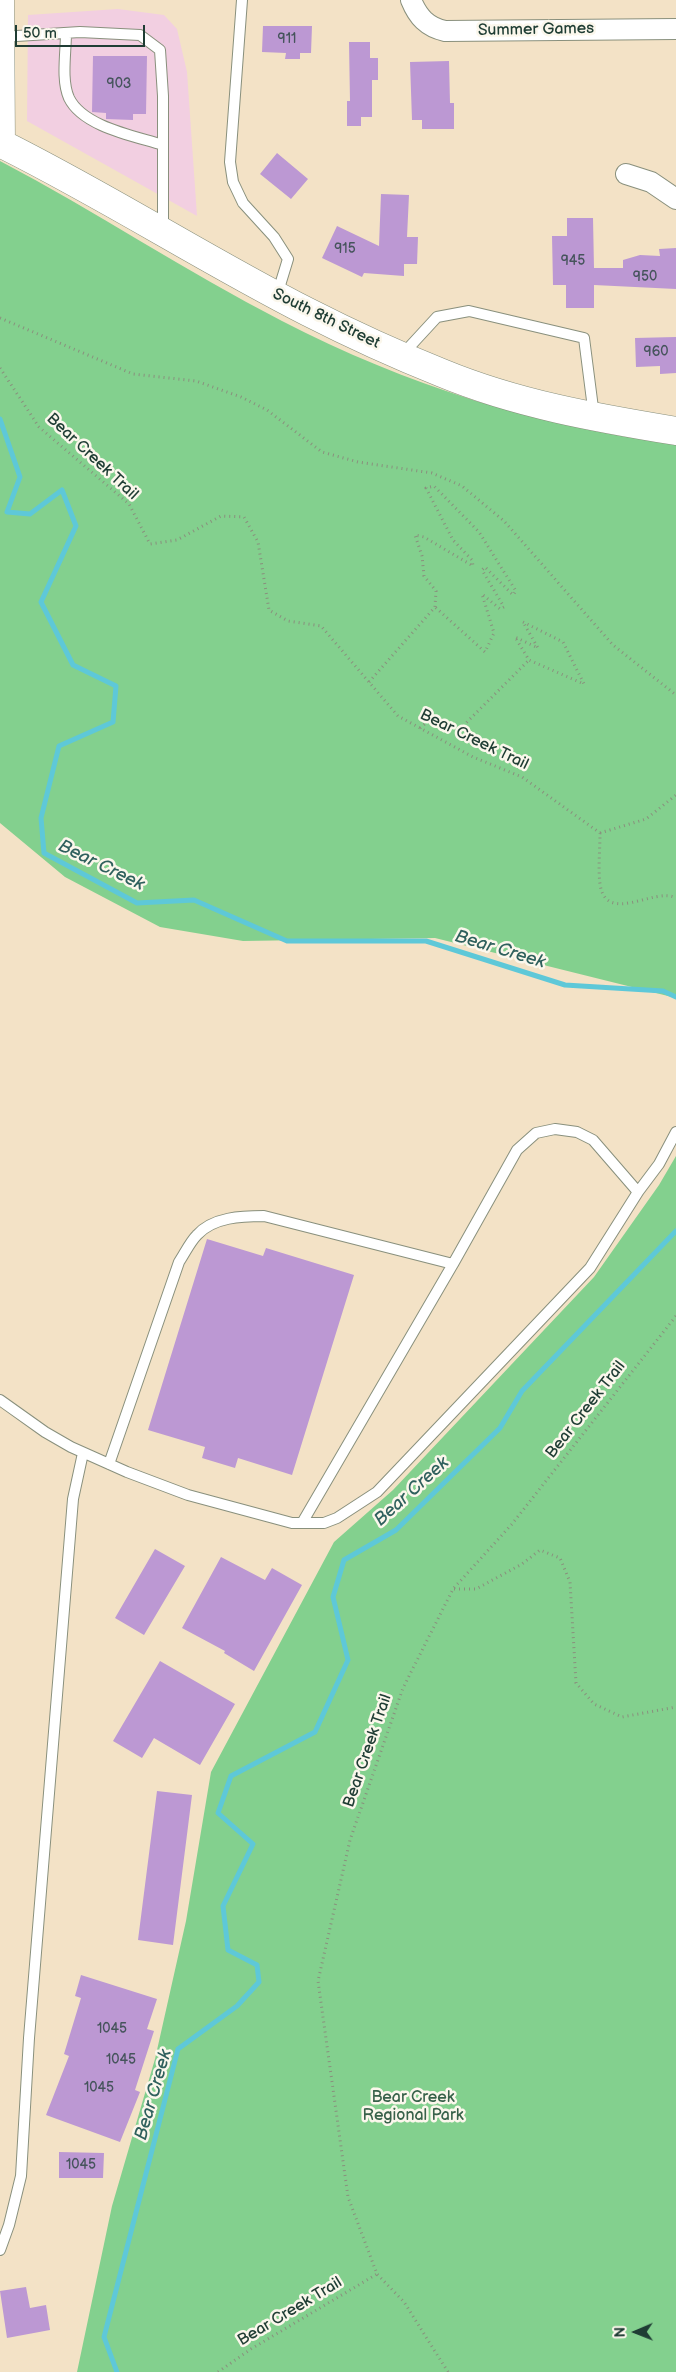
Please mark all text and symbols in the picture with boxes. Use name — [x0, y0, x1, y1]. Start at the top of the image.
scale bar — [18, 15, 148, 47]
street label: Summer Games — [478, 19, 594, 41]
text: 50 m — [23, 24, 57, 43]
house number: 911 — [278, 31, 296, 47]
house number: 903 — [107, 76, 131, 92]
house number: 915 — [334, 241, 356, 257]
house number: 945 — [561, 253, 585, 269]
house number: 950 — [633, 269, 657, 285]
street label: South 8th Street — [269, 285, 383, 353]
house number: 960 — [644, 344, 668, 360]
street label: Bear Creek Trail — [42, 410, 142, 504]
street label: Bear Creek Trail — [417, 705, 531, 775]
water label: Bear Creek — [54, 836, 148, 896]
water label: Bear Creek — [452, 926, 548, 974]
street label: Bear Creek Trail — [542, 1358, 630, 1462]
water label: Bear Creek — [370, 1453, 454, 1531]
street label: Bear Creek Trail — [340, 1692, 396, 1810]
house number: 1045 — [97, 2021, 127, 2037]
water label: Bear Creek — [131, 2047, 177, 2143]
house number: 1045 — [106, 2052, 136, 2068]
house number: 1045 — [84, 2080, 114, 2096]
park label: Bear Creek Regional Park — [363, 2088, 463, 2126]
house number: 1045 — [66, 2157, 96, 2173]
street label: Bear Creek Trail — [234, 2273, 346, 2351]
north arrow — [611, 2307, 661, 2357]
text: N — [612, 2327, 629, 2338]

